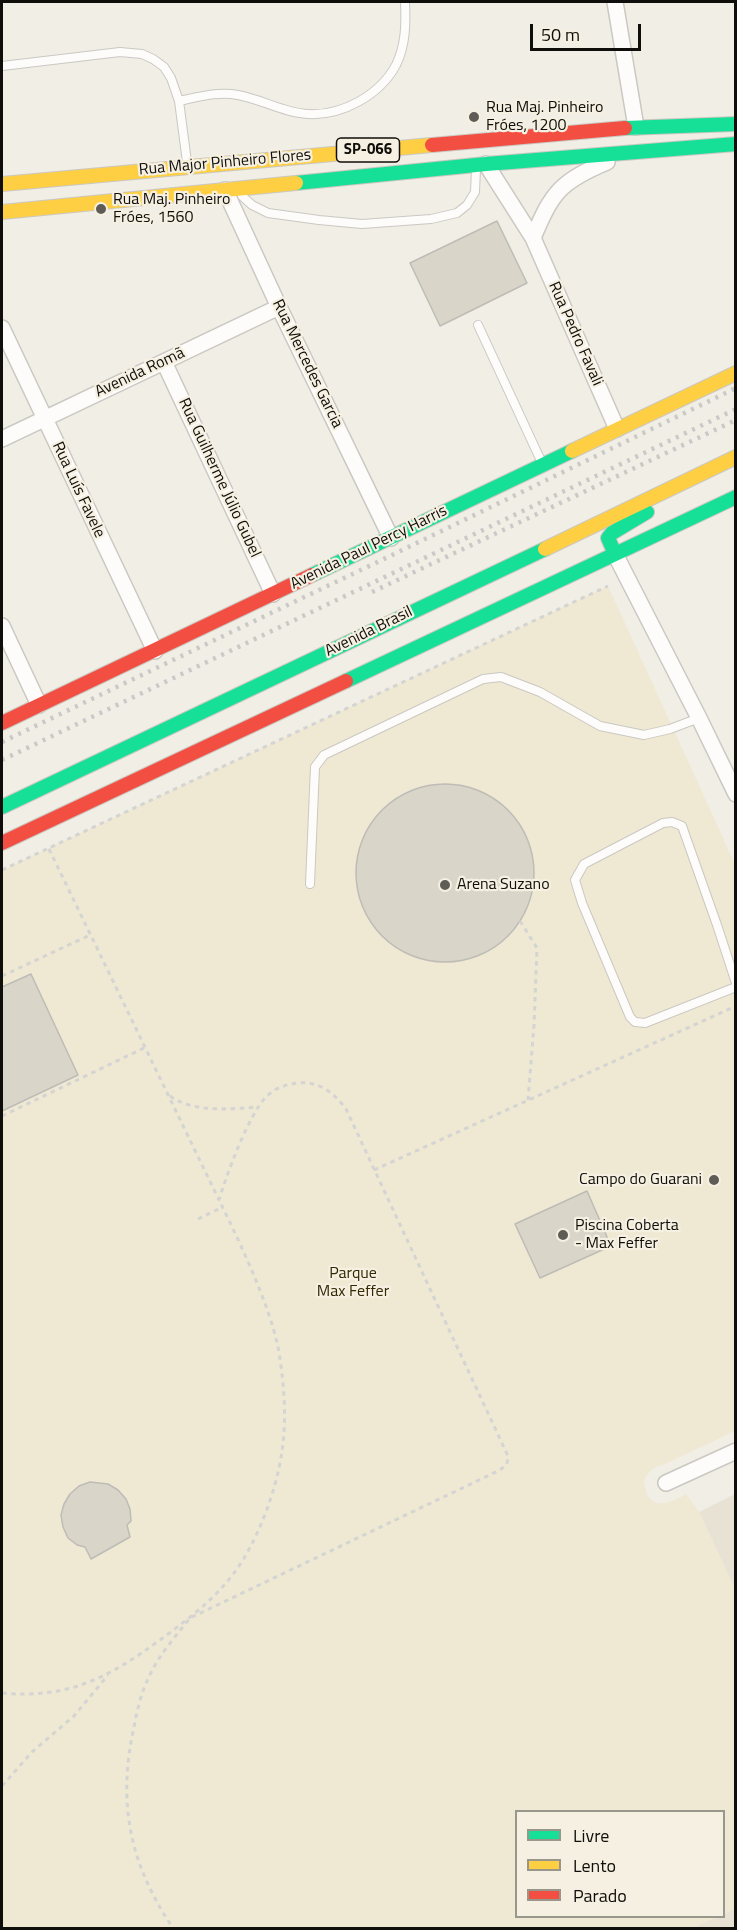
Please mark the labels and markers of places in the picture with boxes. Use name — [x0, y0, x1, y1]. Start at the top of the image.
place label: Rua Maj. Pinheiro Fróes, 1200 — [486, 98, 603, 136]
marker: Rua Maj. Pinheiro Fróes, 1200 — [467, 110, 481, 124]
place label: Rua Maj. Pinheiro Fróes, 1560 — [113, 190, 230, 228]
marker: Rua Maj. Pinheiro Fróes, 1560 — [94, 202, 108, 216]
place label: Arena Suzano — [457, 875, 550, 895]
marker: Arena Suzano — [438, 878, 452, 892]
place label: Campo do Guarani — [579, 1170, 702, 1190]
marker: Campo do Guarani — [707, 1173, 721, 1187]
place label: Piscina Coberta - Max Feffer — [575, 1216, 679, 1254]
marker: Piscina Coberta - Max Feffer — [556, 1228, 570, 1242]

